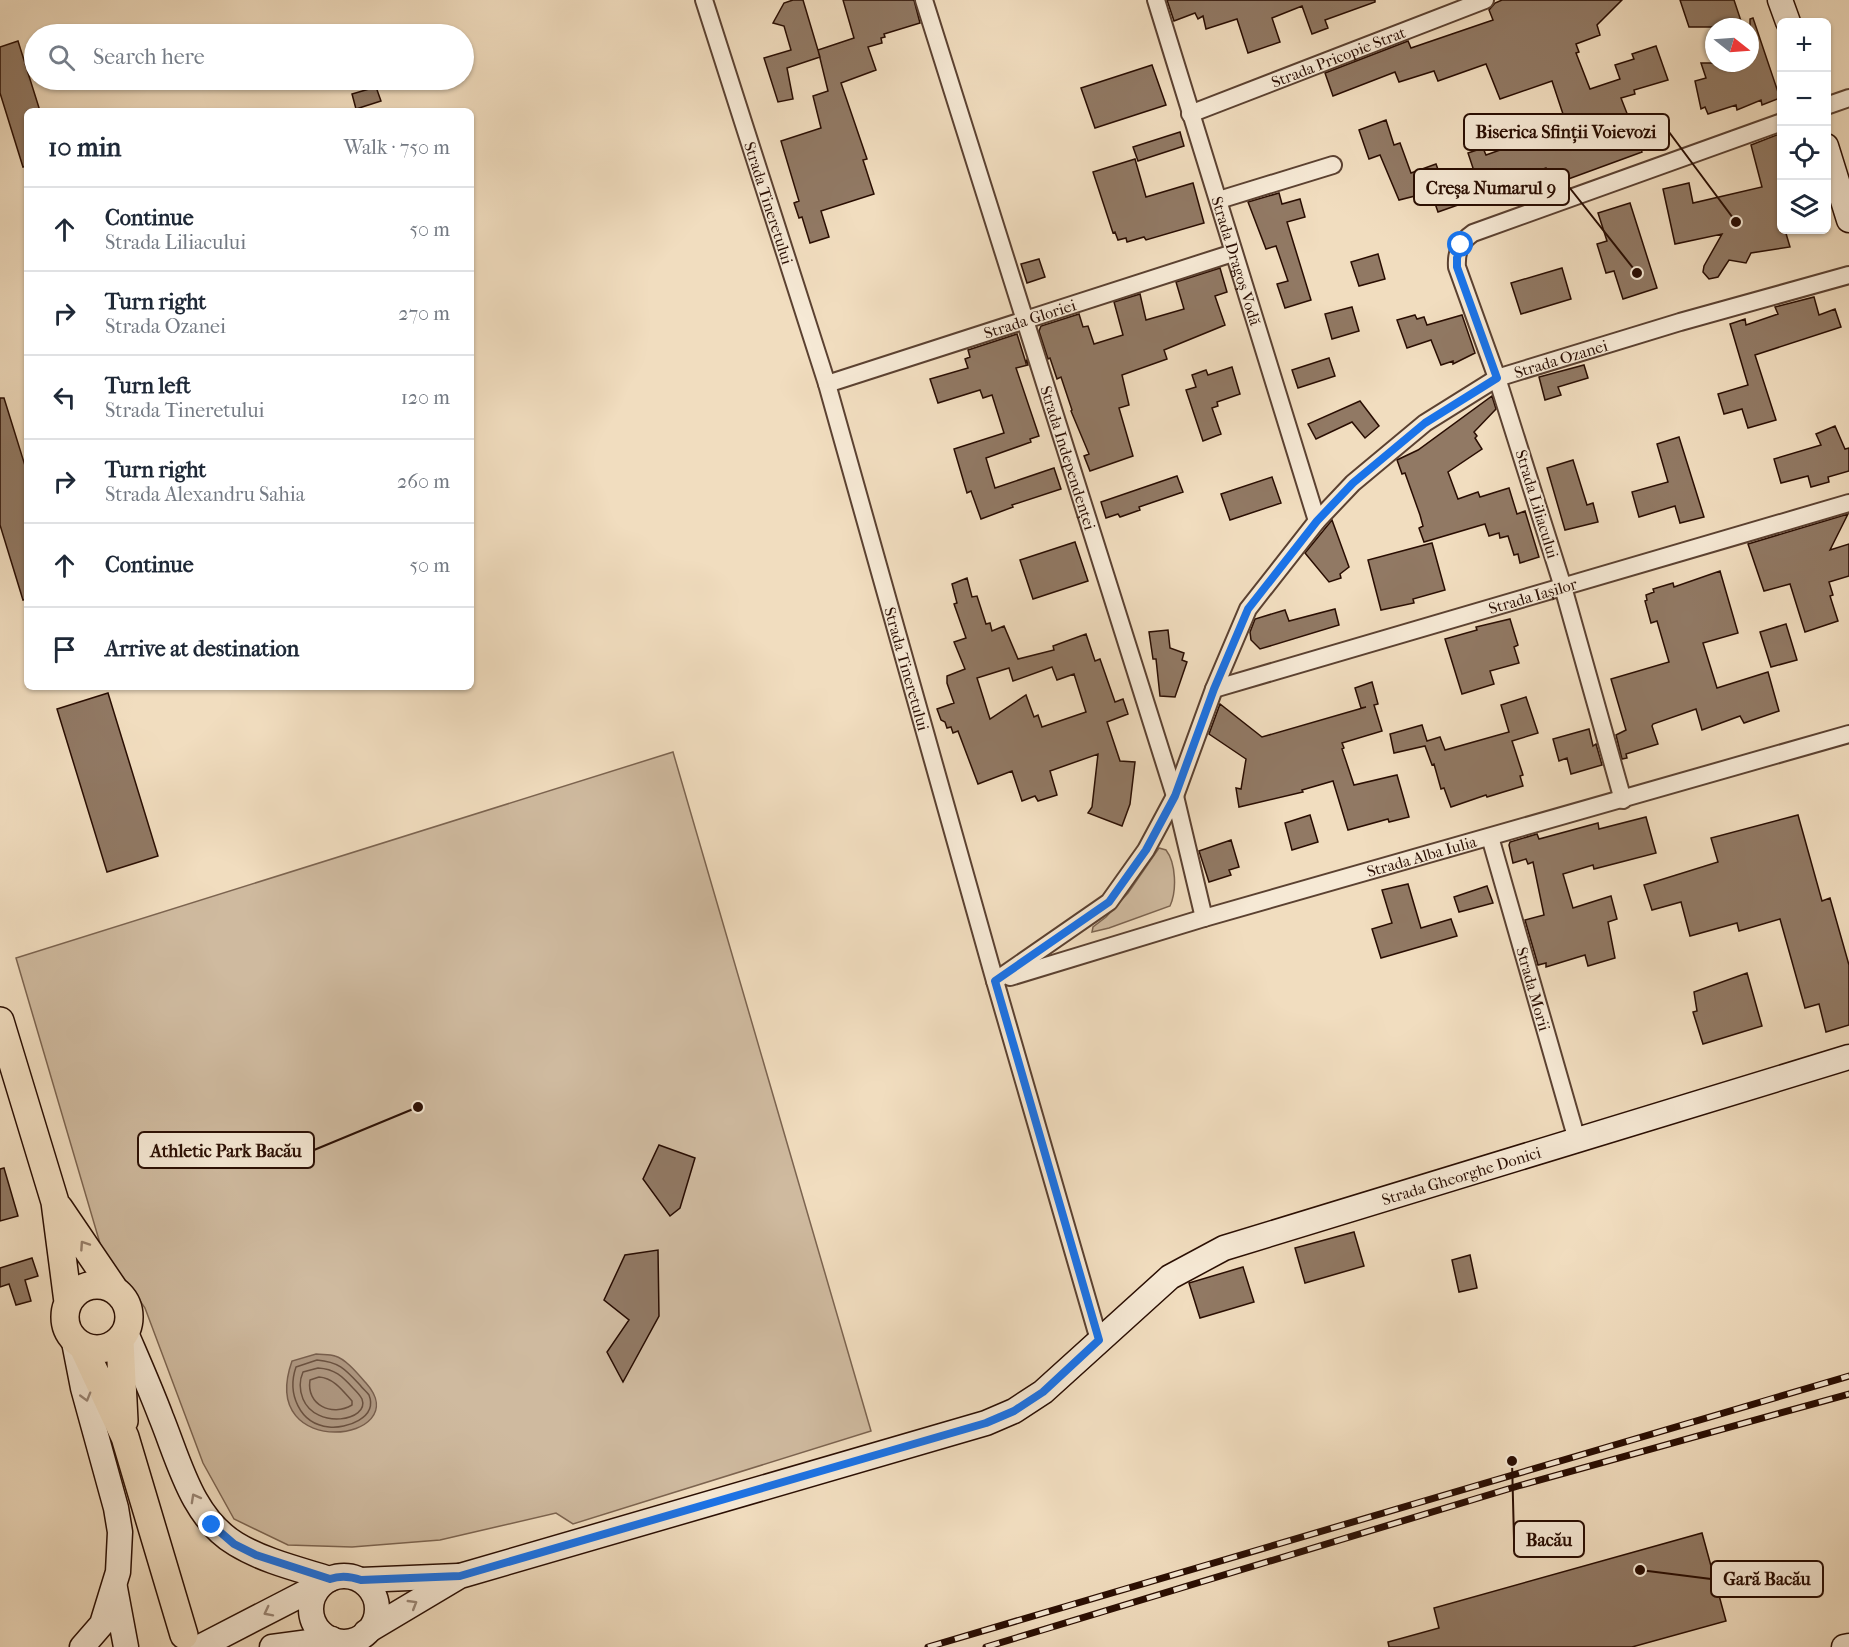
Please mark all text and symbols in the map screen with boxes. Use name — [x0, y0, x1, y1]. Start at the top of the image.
north arrow — [1705, 18, 1759, 72]
map controls — [1777, 18, 1831, 234]
button: + — [1777, 18, 1831, 72]
street label: Strada Pricopie Strat — [1268, 22, 1408, 91]
search box — [24, 24, 474, 90]
icon: search — [45, 41, 78, 74]
text: Search here — [93, 44, 205, 70]
button: − — [1777, 72, 1831, 126]
callout: Biserica Sfinții Voievozi — [1464, 114, 1669, 150]
text: Biserica Sfinții Voievozi — [1476, 122, 1657, 144]
button: locate — [1777, 126, 1831, 180]
text: 10 min — [48, 132, 121, 163]
text: Walk · 750 m — [344, 136, 450, 159]
street label: Strada Tineretului — [740, 139, 798, 267]
callout: Creșa Numarul 9 — [1414, 169, 1569, 205]
text: Creșa Numarul 9 — [1426, 178, 1556, 199]
button: layers — [1777, 180, 1831, 234]
street label: Strada Dragoș Vodă — [1208, 194, 1266, 328]
text: Continue — [105, 205, 194, 231]
icon: ahead — [48, 213, 81, 246]
text: 50 m — [409, 218, 450, 241]
text: Strada Liliacului — [105, 231, 246, 254]
route start — [1447, 231, 1473, 257]
text: Turn right — [105, 289, 206, 315]
street label: Strada Gloriei — [981, 295, 1078, 342]
icon: right — [48, 297, 81, 330]
text: 270 m — [398, 302, 450, 325]
text: Strada Ozanei — [105, 315, 226, 338]
street label: Strada Ozanei — [1512, 335, 1610, 382]
text: Turn left — [105, 373, 191, 399]
icon: left — [48, 381, 81, 414]
street label: Strada Independenței — [1037, 383, 1100, 532]
text: 120 m — [401, 386, 450, 409]
text: Strada Tineretului — [105, 399, 264, 422]
street label: Strada Liliacului — [1511, 447, 1563, 561]
text: Turn right — [105, 457, 206, 483]
icon: right — [48, 465, 81, 498]
text: 260 m — [397, 470, 450, 493]
text: Strada Alexandru Sahia — [105, 483, 305, 506]
icon: ahead — [48, 549, 81, 582]
text: Continue — [105, 552, 194, 578]
text: 50 m — [409, 554, 450, 577]
street label: Strada Iașilor — [1486, 574, 1579, 618]
street label: Strada Tineretului — [881, 605, 934, 733]
icon: arrive — [48, 633, 81, 666]
text: Arrive at destination — [105, 636, 299, 662]
street label: Strada Alba Iulia — [1364, 831, 1479, 881]
street label: Strada Morii — [1513, 945, 1555, 1033]
callout: Athletic Park Bacău — [138, 1132, 314, 1168]
text: Athletic Park Bacău — [149, 1141, 302, 1162]
street label: Strada Gheorghe Donici — [1379, 1142, 1543, 1209]
one-way arrow — [81, 1241, 92, 1252]
one-way arrow — [79, 1391, 91, 1402]
one-way arrow — [191, 1493, 202, 1504]
route end — [198, 1511, 224, 1537]
callout: Bacău — [1514, 1521, 1584, 1557]
text: Bacău — [1526, 1530, 1573, 1551]
callout: Gară Bacău — [1711, 1561, 1823, 1597]
text: Gară Bacău — [1723, 1569, 1811, 1590]
one-way arrow — [407, 1600, 417, 1612]
one-way arrow — [264, 1605, 275, 1616]

